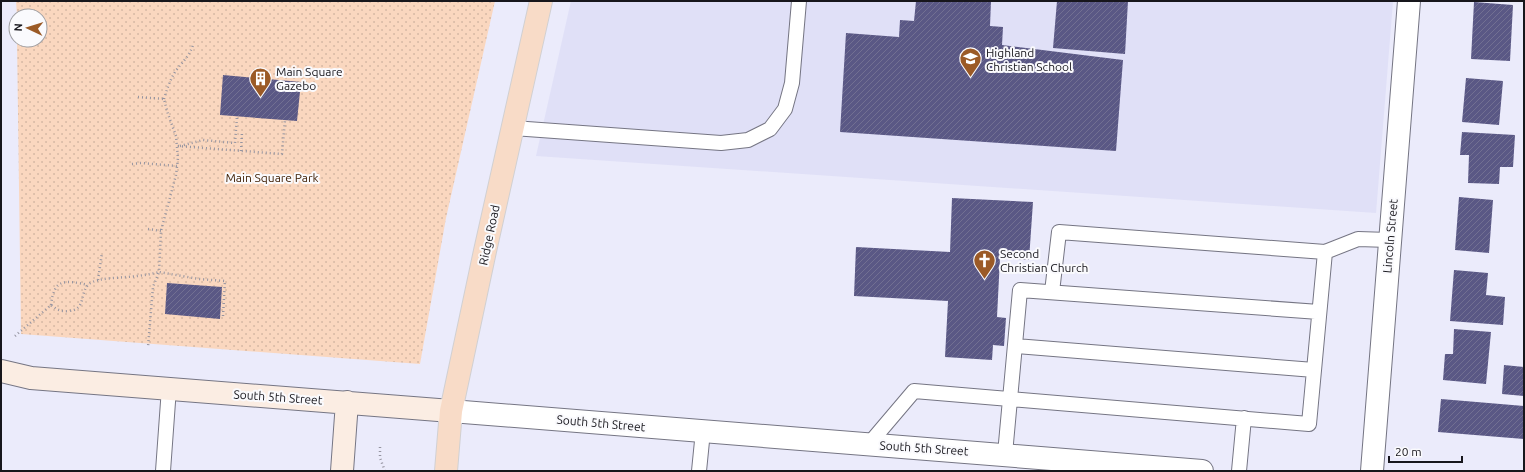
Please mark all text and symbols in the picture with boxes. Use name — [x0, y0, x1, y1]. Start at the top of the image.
north arrow — [8, 8, 48, 48]
text: N — [12, 23, 24, 32]
school or university icon: Highland Christian School — [957, 46, 983, 79]
place label: Highland Christian School — [986, 46, 1072, 73]
building icon: Main Square Gazebo — [247, 65, 273, 98]
place label: Main Square Gazebo — [276, 65, 343, 92]
park label: Main Square Park — [225, 171, 319, 184]
street label: Lincoln Street — [1380, 198, 1400, 274]
street label: Ridge Road — [476, 204, 502, 266]
church icon: Second Christian Church — [971, 247, 997, 280]
place label: Second Christian Church — [1000, 247, 1088, 274]
street label: South 5th Street — [233, 387, 323, 407]
street label: South 5th Street — [556, 413, 646, 433]
street label: South 5th Street — [879, 438, 969, 458]
scale bar — [1389, 438, 1462, 464]
text: 20 m — [1395, 445, 1422, 458]

